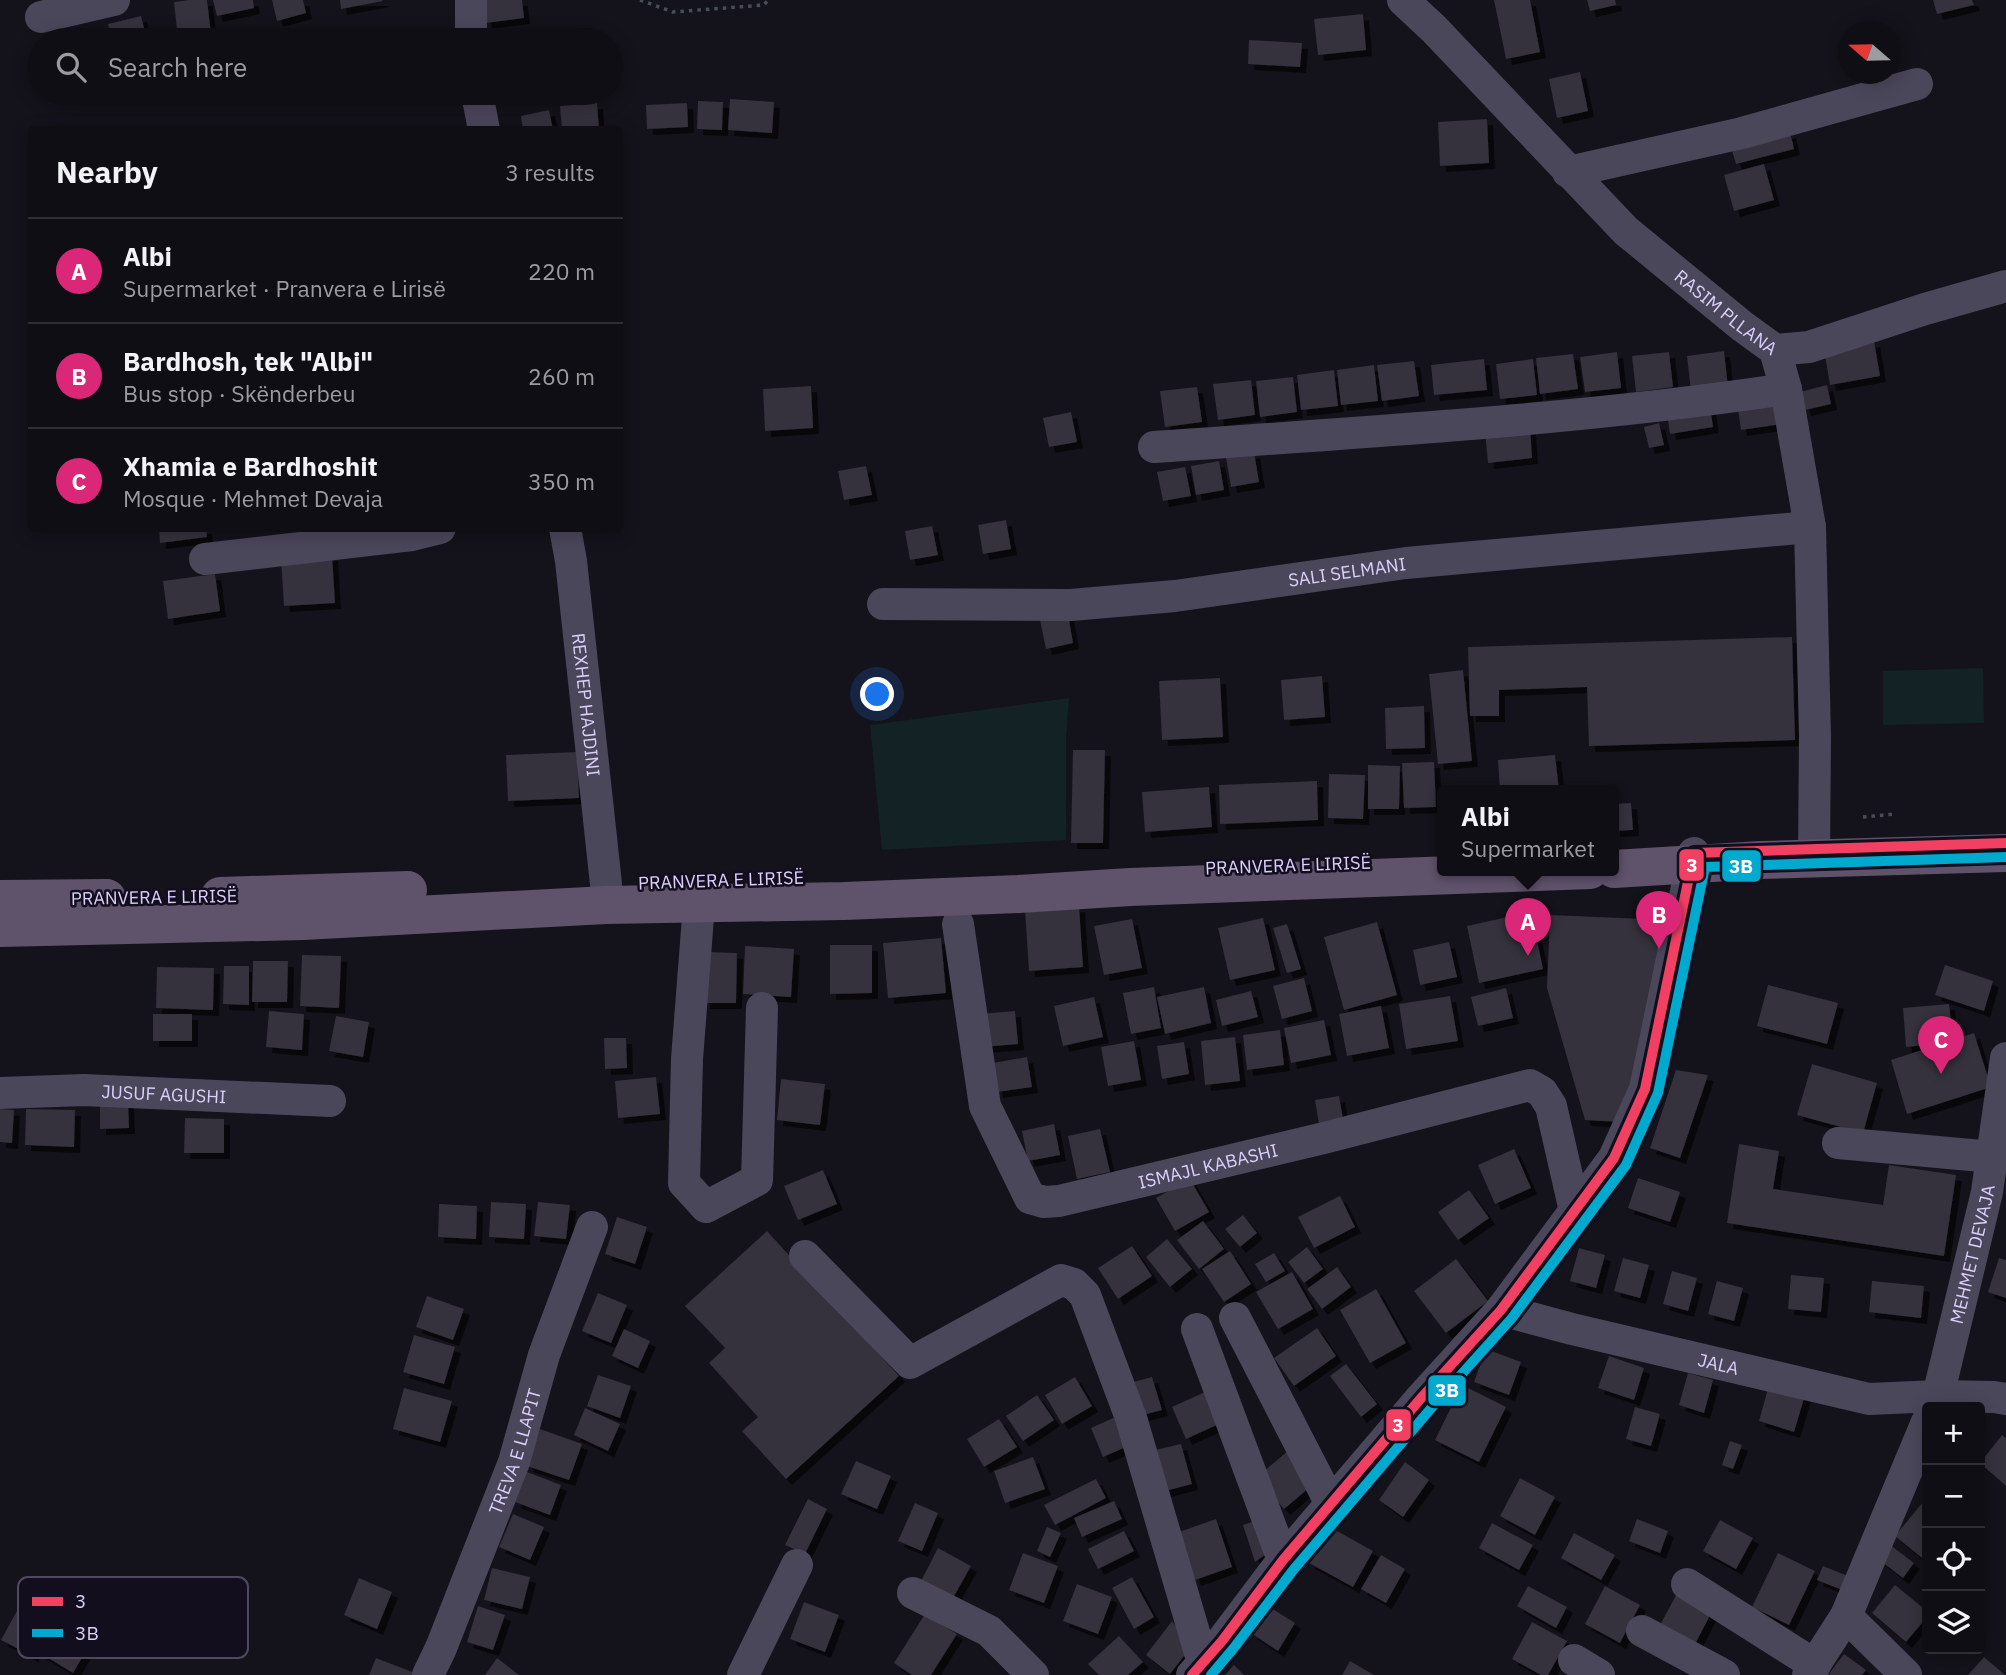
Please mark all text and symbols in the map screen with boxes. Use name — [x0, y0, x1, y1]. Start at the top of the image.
north arrow — [1838, 21, 1901, 84]
search box — [28, 28, 623, 105]
icon: search — [52, 48, 90, 86]
text: Search here — [108, 50, 247, 84]
text: Nearby — [56, 152, 158, 191]
text: 3 results — [505, 157, 595, 187]
text: Albi — [123, 239, 172, 273]
text: A — [71, 256, 87, 286]
text: 220 m — [528, 256, 595, 286]
street label: RASIM PLLANA — [1670, 264, 1783, 360]
text: Supermarket · Pranvera e Lirisë — [123, 273, 446, 303]
text: Bardhosh, tek "Albi" — [123, 344, 373, 378]
text: B — [71, 361, 87, 391]
text: 260 m — [528, 361, 595, 391]
text: Bus stop · Skënderbeu — [123, 378, 356, 408]
text: Xhamia e Bardhoshit — [123, 449, 378, 483]
text: C — [72, 466, 86, 496]
text: 350 m — [528, 466, 595, 496]
text: Mosque · Mehmet Devaja — [123, 483, 383, 513]
street label: SALI SELMANI — [1287, 552, 1407, 591]
street label: REXHEP HAJDINI — [567, 632, 606, 778]
your location — [860, 677, 894, 711]
popup — [1437, 785, 1619, 876]
text: Albi — [1461, 799, 1510, 833]
text: Supermarket — [1461, 833, 1595, 863]
line badge: 3 — [1678, 848, 1705, 882]
line badge: 3B — [1721, 849, 1762, 883]
street label: PRANVERA E LIRISË — [1205, 851, 1371, 879]
text: 3 — [1686, 853, 1698, 877]
text: 3B — [1729, 854, 1753, 878]
street label: PRANVERA E LIRISË — [638, 866, 804, 894]
street label: PRANVERA E LIRISË — [71, 884, 237, 910]
pin: B — [1636, 891, 1682, 949]
pin: A — [1505, 898, 1551, 956]
pin: C — [1918, 1016, 1964, 1074]
street label: JUSUF AGUSHI — [101, 1079, 227, 1108]
street label: ISMAJL KABASHI — [1136, 1138, 1280, 1193]
street label: MEHMET DEVAJA — [1944, 1183, 1999, 1326]
street label: JALA — [1696, 1348, 1742, 1380]
line badge: 3B — [1427, 1374, 1467, 1407]
text: 3B — [1435, 1378, 1459, 1402]
street label: TREVA E LLAPIT — [483, 1386, 546, 1518]
map controls — [1922, 1402, 1985, 1654]
button: + — [1922, 1402, 1985, 1465]
line badge: 3 — [1385, 1408, 1412, 1442]
text: 3 — [1392, 1413, 1404, 1437]
button: − — [1922, 1465, 1985, 1528]
button: locate — [1922, 1528, 1985, 1591]
legend — [18, 1577, 248, 1658]
text: 3 — [75, 1589, 86, 1613]
button: layers — [1922, 1591, 1985, 1654]
text: 3B — [75, 1621, 99, 1645]

